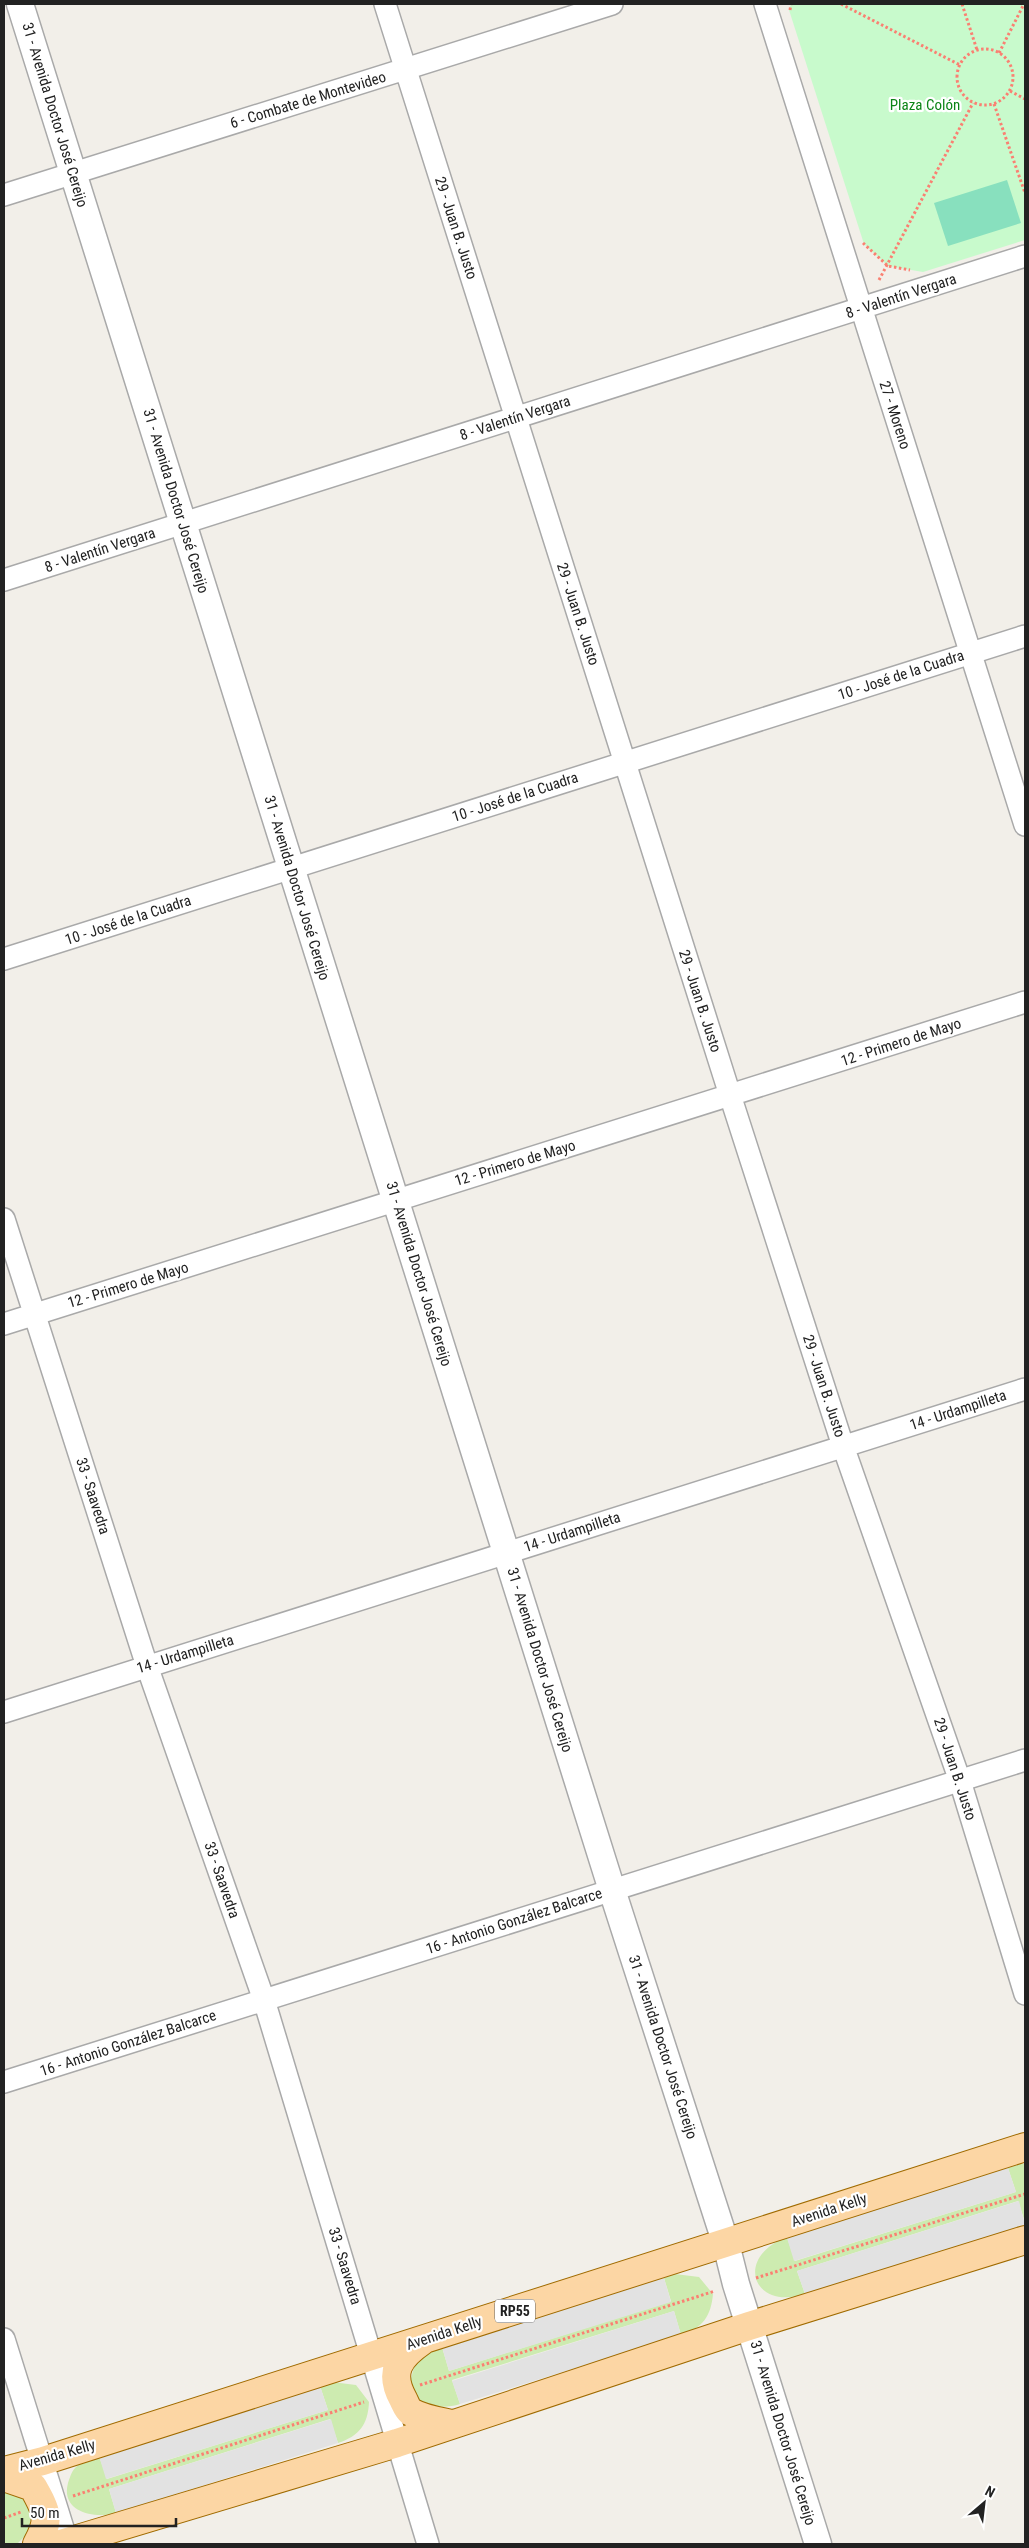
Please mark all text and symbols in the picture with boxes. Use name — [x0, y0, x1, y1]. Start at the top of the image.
street label: 31 - Avenida Doctor José Cereijo — [18, 21, 92, 209]
street label: 6 - Combate de Montevideo — [228, 68, 388, 132]
park label: Plaza Colón — [890, 96, 960, 114]
street label: 29 - Juan B. Justo — [431, 175, 481, 281]
street label: 8 - Valentín Vergara — [843, 270, 959, 322]
street label: 27 - Moreno — [876, 379, 914, 451]
street label: 8 - Valentín Vergara — [457, 392, 573, 444]
street label: 31 - Avenida Doctor José Cereijo — [139, 407, 213, 595]
street label: 8 - Valentín Vergara — [42, 524, 158, 576]
street label: 29 - Juan B. Justo — [553, 561, 603, 667]
street label: 10 - José de la Cuadra — [836, 646, 966, 704]
street label: 10 - José de la Cuadra — [450, 768, 580, 826]
street label: 31 - Avenida Doctor José Cereijo — [260, 794, 334, 982]
street label: 10 - José de la Cuadra — [63, 891, 193, 949]
street label: 29 - Juan B. Justo — [675, 948, 725, 1054]
street label: 12 - Primero de Mayo — [839, 1014, 963, 1070]
street label: 12 - Primero de Mayo — [452, 1136, 578, 1190]
street label: 31 - Avenida Doctor José Cereijo — [382, 1180, 456, 1368]
street label: 12 - Primero de Mayo — [65, 1258, 191, 1312]
street label: 29 - Juan B. Justo — [799, 1333, 849, 1439]
street label: 14 - Urdampilleta — [907, 1386, 1009, 1434]
street label: 33 - Saavedra — [72, 1455, 114, 1537]
street label: 14 - Urdampilleta — [521, 1508, 623, 1556]
street label: 31 - Avenida Doctor José Cereijo — [503, 1566, 577, 1754]
street label: 14 - Urdampilleta — [134, 1631, 236, 1677]
street label: 29 - Juan B. Justo — [930, 1716, 980, 1822]
street label: 33 - Saavedra — [201, 1839, 243, 1921]
street label: 16 - Antonio González Balcarce — [424, 1884, 604, 1958]
street label: 31 - Avenida Doctor José Cereijo — [625, 1953, 701, 2141]
street label: 16 - Antonio González Balcarce — [38, 2006, 218, 2080]
street label: Avenida Kelly — [789, 2189, 869, 2231]
street label: 33 - Saavedra — [325, 2225, 365, 2307]
road number: RP55 — [495, 2300, 535, 2322]
street label: Avenida Kelly — [404, 2312, 484, 2354]
street label: 31 - Avenida Doctor José Cereijo — [746, 2339, 820, 2527]
street label: Avenida Kelly — [17, 2436, 97, 2474]
north arrow — [959, 2478, 1009, 2528]
text: N — [983, 2482, 998, 2501]
scale bar — [22, 2496, 176, 2528]
text: 50 m — [30, 2504, 60, 2522]

